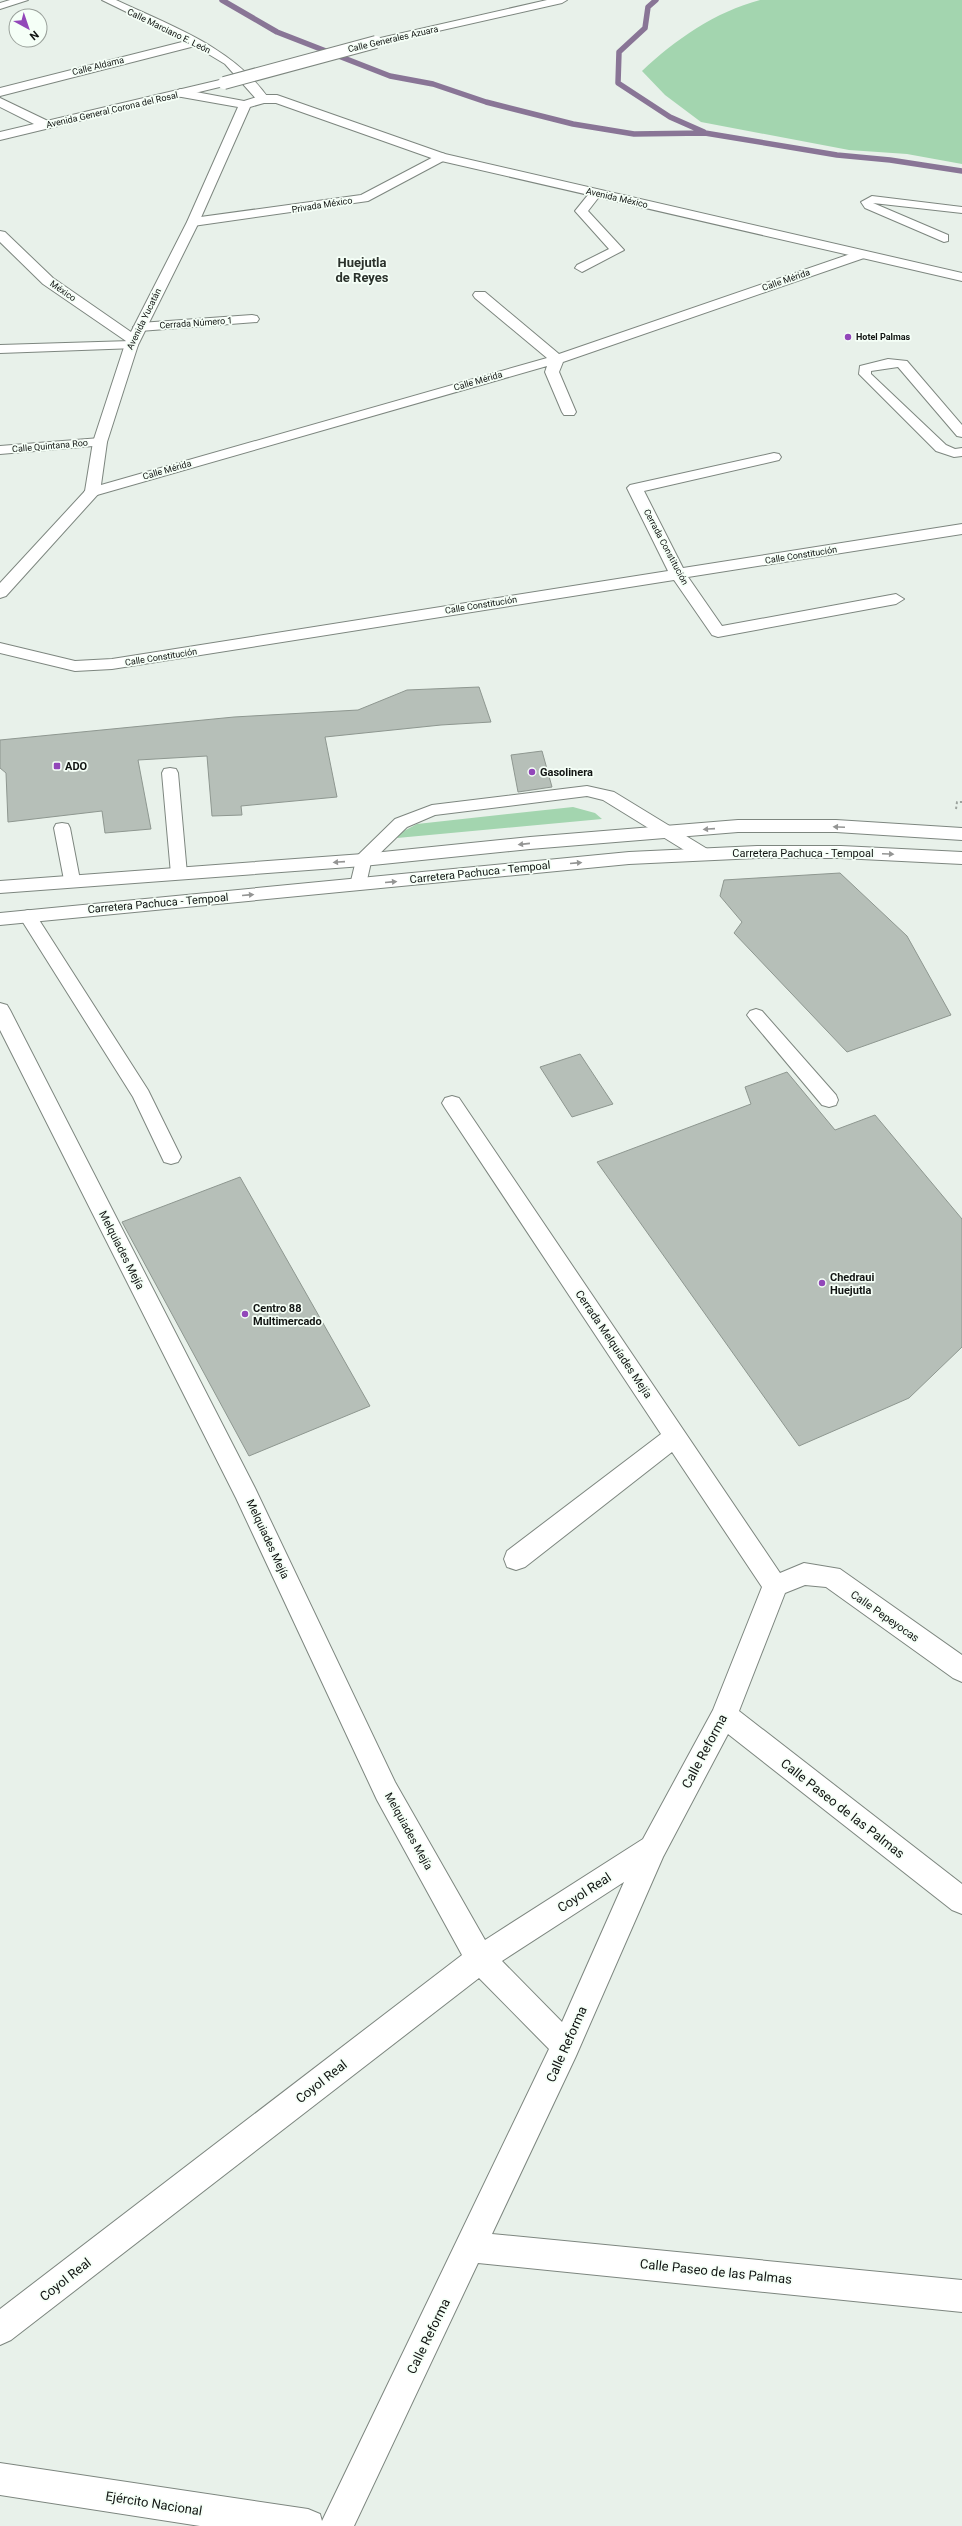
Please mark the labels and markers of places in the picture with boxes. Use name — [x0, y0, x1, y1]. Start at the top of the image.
marker: Hotel Palmas — [843, 332, 853, 342]
place label: Hotel Palmas — [856, 332, 911, 342]
place label: ADO — [65, 760, 88, 773]
marker: ADO — [52, 761, 62, 771]
place label: Gasolinera — [540, 766, 593, 779]
marker: Gasolinera — [527, 767, 537, 777]
place label: Chedraui Huejutla — [830, 1271, 874, 1297]
marker: Chedraui Huejutla — [817, 1278, 827, 1288]
place label: Centro 88 Multimercado — [253, 1302, 322, 1328]
marker: Centro 88 Multimercado — [240, 1309, 250, 1319]

